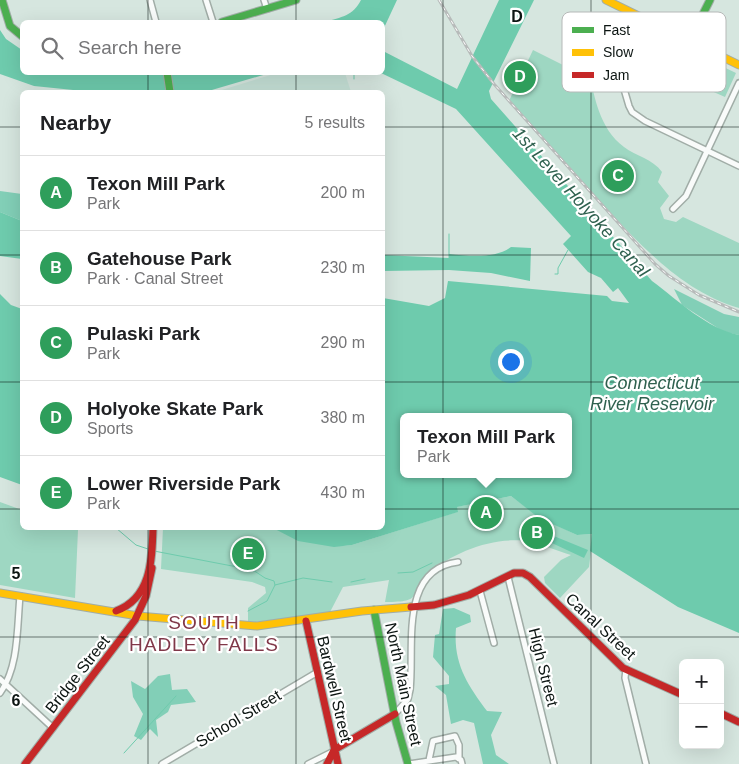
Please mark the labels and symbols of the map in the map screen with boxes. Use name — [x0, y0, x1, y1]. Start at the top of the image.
text: D — [511, 8, 523, 25]
legend — [562, 12, 726, 92]
text: Fast — [603, 22, 630, 38]
text: Slow — [603, 44, 634, 60]
pin: D — [504, 58, 536, 96]
text: Jam — [603, 67, 629, 83]
water label: 1st Level Holyoke Canal — [508, 123, 654, 281]
pin: C — [602, 157, 634, 195]
your location — [498, 349, 524, 375]
water label: Connecticut River Reservoir — [590, 373, 715, 414]
pin: A — [470, 494, 502, 532]
pin: B — [521, 514, 553, 552]
pin: E — [232, 535, 264, 573]
text: 5 — [12, 565, 21, 582]
street label: Canal Street — [562, 590, 639, 663]
district label: SOUTH HADLEY FALLS — [129, 612, 279, 655]
street label: North Main Street — [382, 621, 425, 748]
street label: High Street — [526, 626, 562, 709]
street label: Bridge Street — [42, 632, 113, 716]
street label: Bardwell Street — [314, 634, 355, 744]
street label: School Street — [193, 686, 284, 750]
text: 6 — [12, 692, 21, 709]

